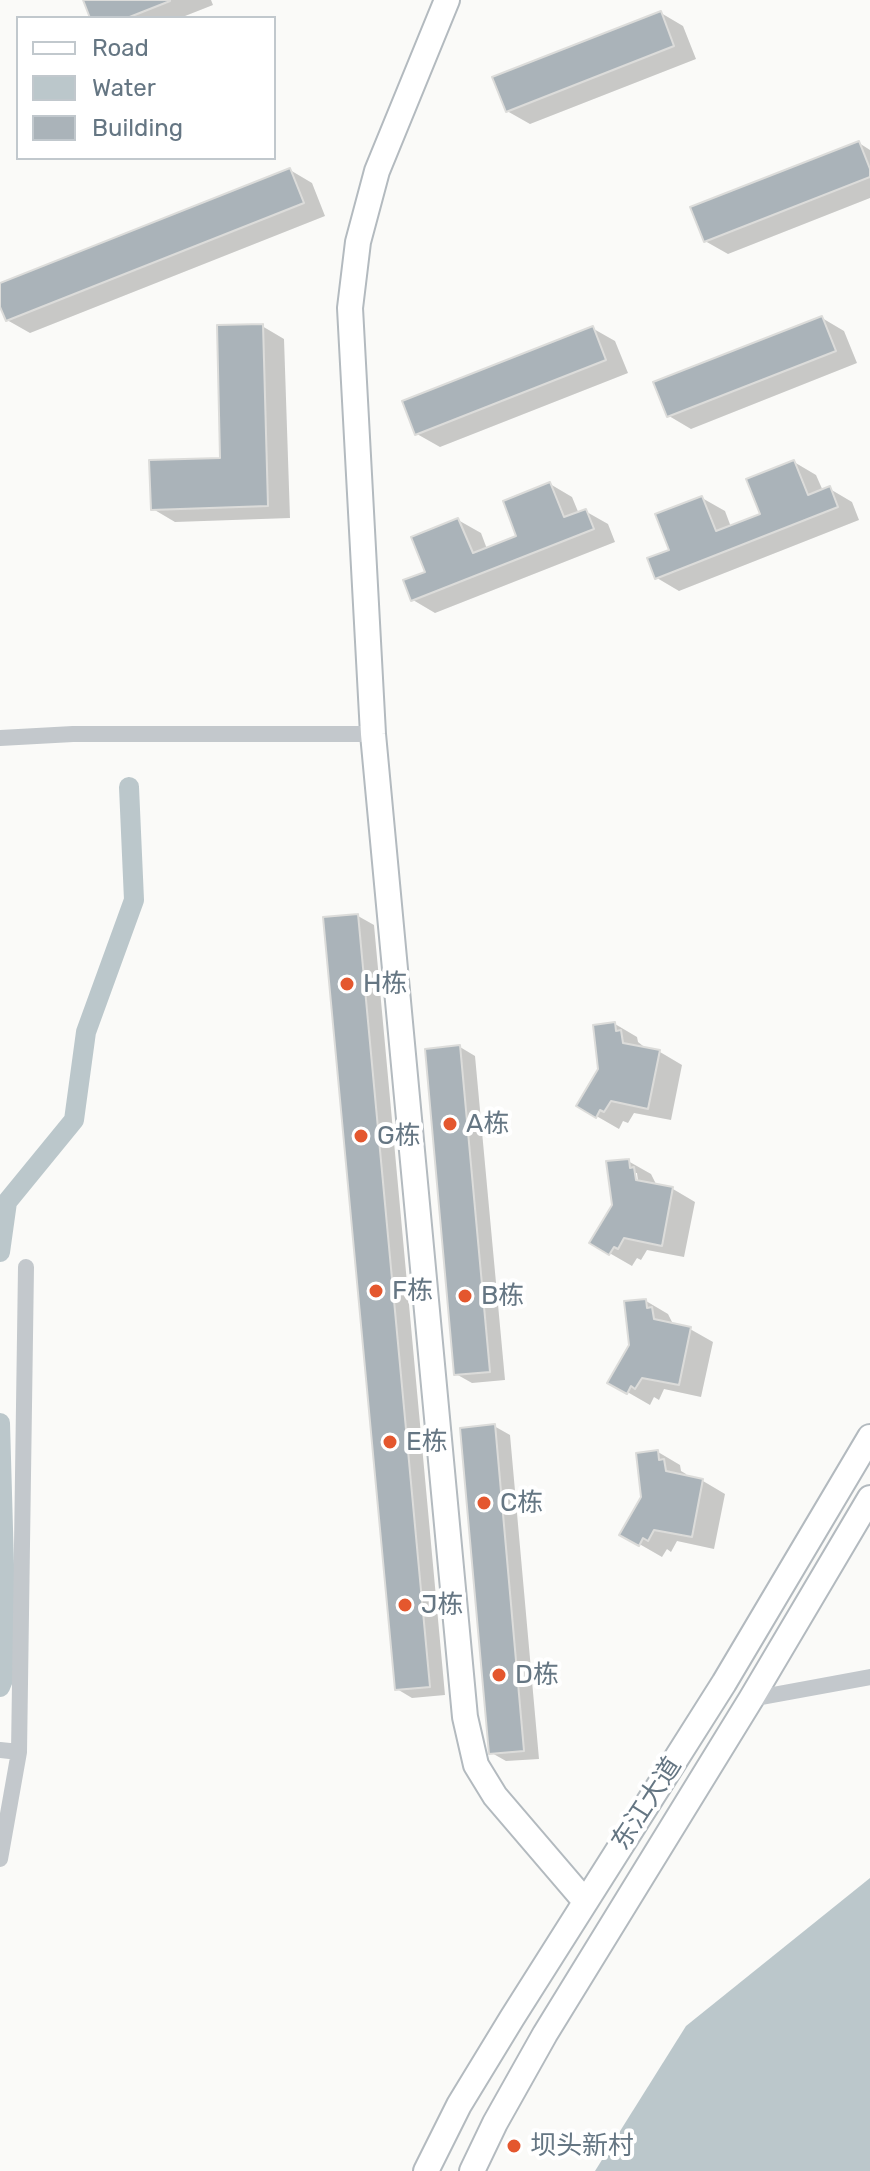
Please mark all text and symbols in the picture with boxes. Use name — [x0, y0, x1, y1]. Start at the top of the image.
legend — [16, 16, 276, 160]
text: Road — [92, 34, 149, 62]
text: Water — [92, 74, 156, 102]
text: Building — [92, 114, 183, 142]
place label: H栋 — [363, 968, 408, 1000]
marker: H栋 — [338, 975, 356, 993]
place label: A栋 — [466, 1108, 509, 1140]
marker: A栋 — [441, 1115, 459, 1133]
place label: G栋 — [377, 1120, 421, 1152]
marker: G栋 — [352, 1127, 370, 1145]
place label: F栋 — [392, 1275, 433, 1307]
place label: B栋 — [481, 1280, 524, 1312]
marker: F栋 — [367, 1282, 385, 1300]
marker: B栋 — [456, 1287, 474, 1305]
place label: E栋 — [406, 1426, 448, 1458]
marker: E栋 — [381, 1433, 399, 1451]
place label: C栋 — [500, 1487, 543, 1519]
marker: C栋 — [475, 1494, 493, 1512]
place label: J栋 — [421, 1589, 463, 1621]
marker: J栋 — [396, 1596, 414, 1614]
place label: D栋 — [515, 1659, 559, 1691]
marker: D栋 — [490, 1666, 508, 1684]
street label: 东江大道 — [606, 1752, 688, 1856]
place label: 坝头新村 — [530, 2130, 634, 2162]
marker: 坝头新村 — [505, 2137, 523, 2155]

